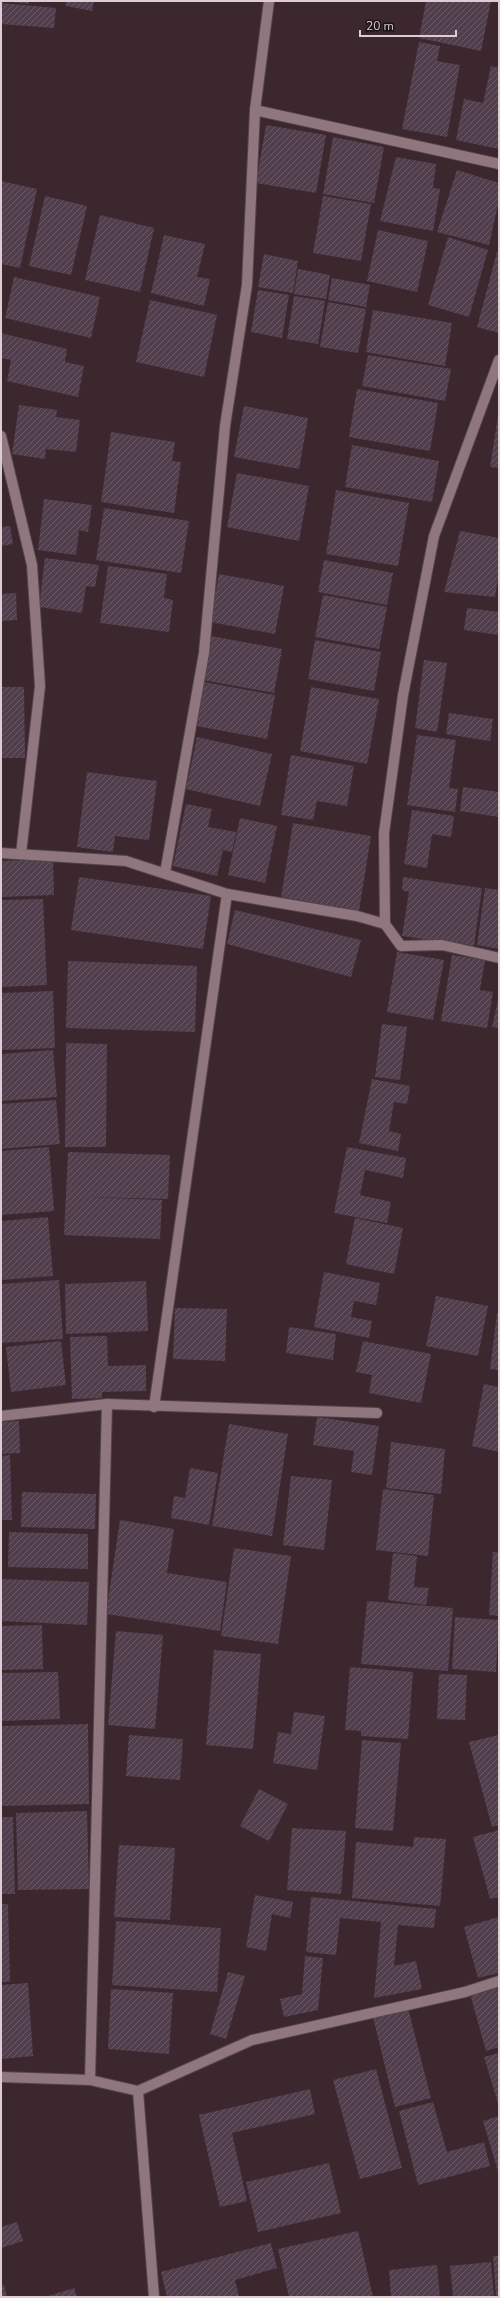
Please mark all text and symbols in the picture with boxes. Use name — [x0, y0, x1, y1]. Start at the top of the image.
scale bar — [360, 12, 456, 38]
text: 20 m — [366, 18, 394, 34]

